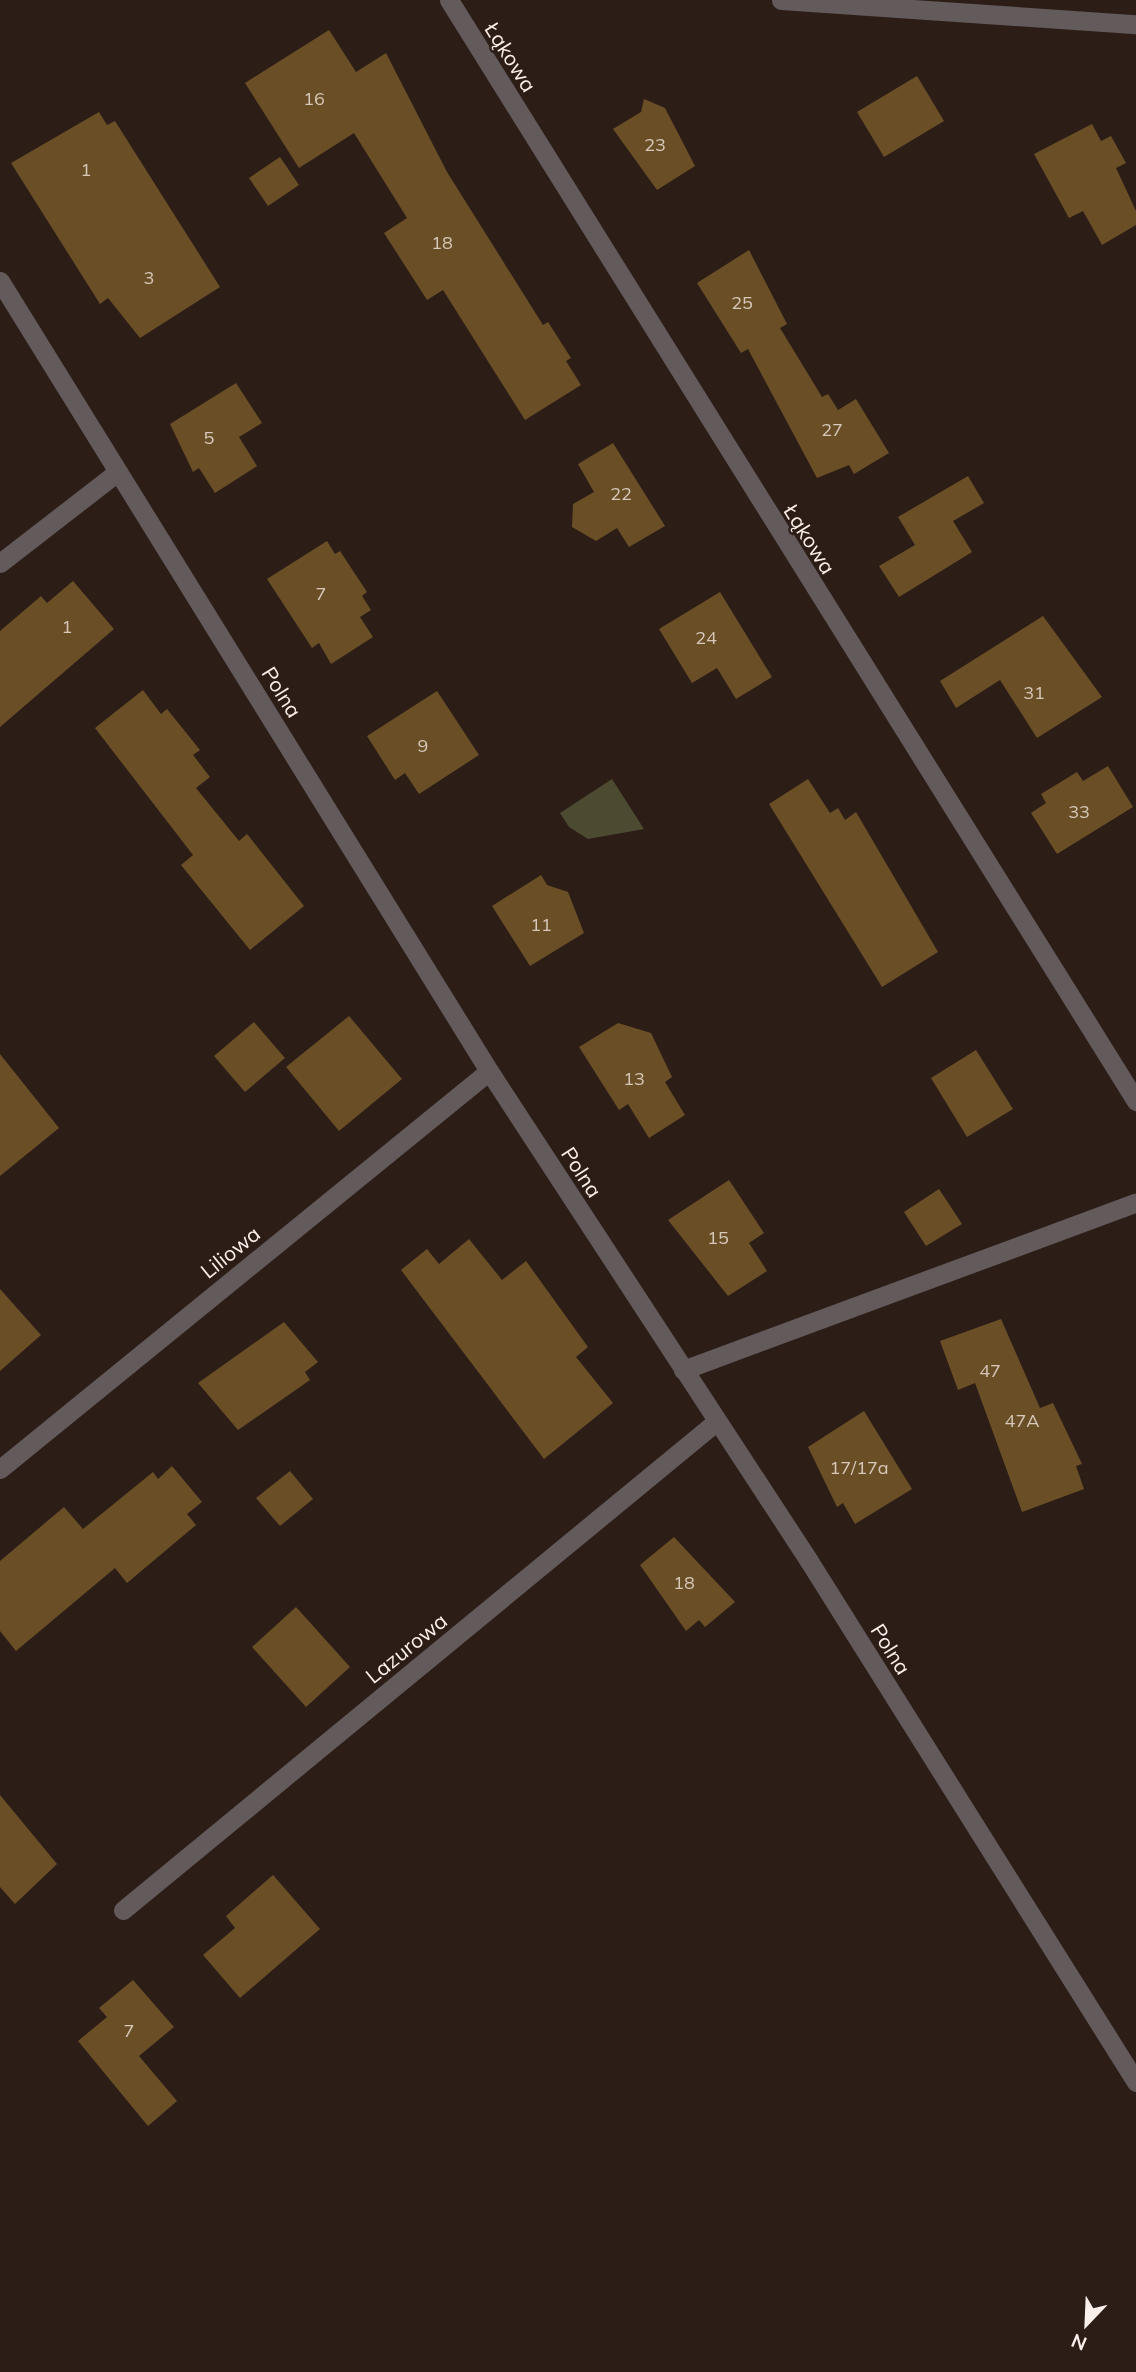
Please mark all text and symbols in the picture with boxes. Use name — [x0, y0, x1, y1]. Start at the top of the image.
street label: Łąkowa — [480, 18, 542, 96]
house number: 16 — [303, 88, 325, 110]
house number: 23 — [644, 134, 666, 156]
house number: 1 — [81, 159, 91, 181]
house number: 18 — [431, 232, 453, 254]
house number: 3 — [144, 267, 154, 289]
house number: 25 — [731, 292, 753, 314]
house number: 27 — [821, 419, 843, 441]
house number: 5 — [204, 427, 214, 449]
house number: 22 — [610, 483, 632, 505]
street label: Łąkowa — [779, 500, 841, 578]
house number: 7 — [316, 583, 326, 605]
house number: 1 — [62, 616, 72, 638]
house number: 24 — [695, 627, 717, 649]
street label: Polna — [257, 662, 307, 722]
house number: 31 — [1023, 682, 1045, 704]
house number: 9 — [418, 735, 428, 757]
house number: 33 — [1068, 801, 1090, 823]
house number: 11 — [530, 914, 552, 936]
house number: 13 — [623, 1068, 645, 1090]
street label: Polna — [556, 1142, 608, 1202]
street label: Liliowa — [195, 1221, 265, 1283]
house number: 15 — [707, 1227, 729, 1249]
house number: 47 — [979, 1360, 1001, 1382]
house number: 47A — [1005, 1410, 1039, 1432]
house number: 17/17a — [829, 1457, 889, 1479]
house number: 18 — [673, 1572, 695, 1594]
street label: Lazurowa — [360, 1608, 452, 1688]
street label: Polna — [866, 1619, 916, 1679]
house number: 7 — [124, 2020, 134, 2042]
north arrow — [1052, 2288, 1122, 2358]
text: N — [1068, 2328, 1090, 2356]

